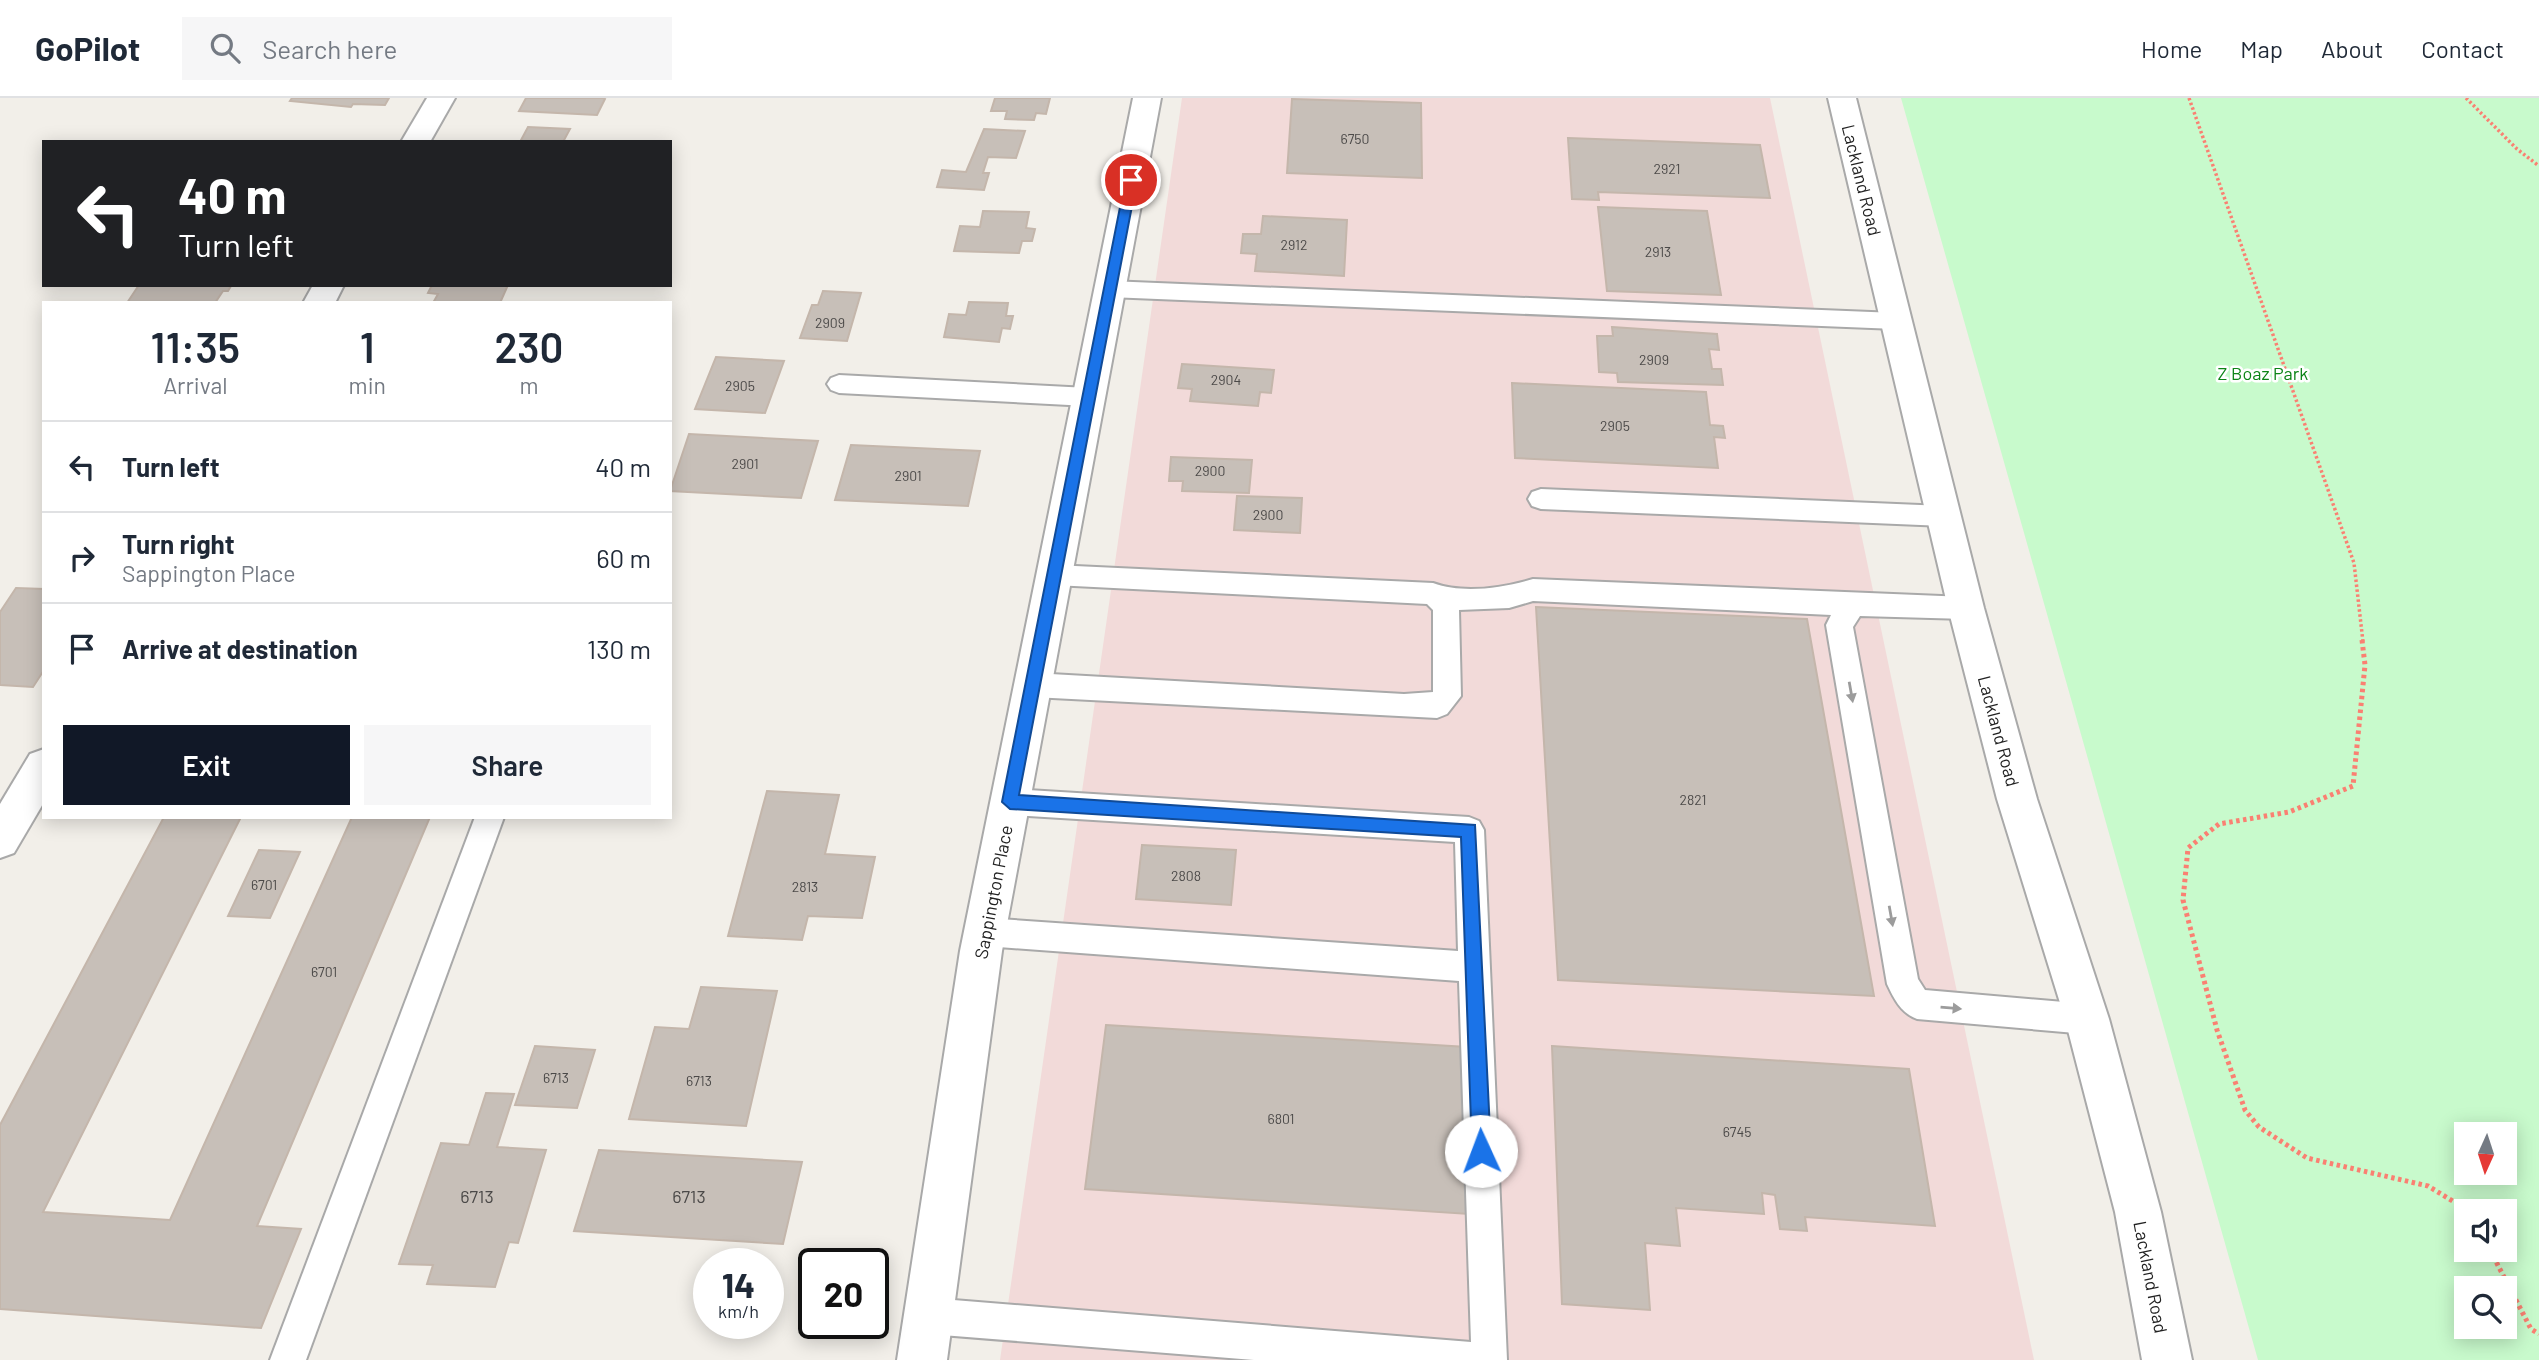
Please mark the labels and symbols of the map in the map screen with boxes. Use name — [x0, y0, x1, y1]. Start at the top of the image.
street label: Lackland Road — [1838, 122, 1886, 238]
house number: 6750 — [1341, 130, 1369, 147]
pin — [1101, 150, 1161, 210]
house number: 2921 — [1653, 160, 1681, 177]
house number: 2912 — [1281, 236, 1307, 253]
house number: 2913 — [1645, 243, 1671, 260]
house number: 2909 — [815, 314, 845, 331]
house number: 2909 — [1639, 351, 1669, 368]
park label: Z Boaz Park — [2218, 362, 2308, 384]
house number: 2904 — [1211, 371, 1241, 388]
house number: 2905 — [725, 377, 755, 394]
house number: 2905 — [1600, 417, 1630, 434]
house number: 2901 — [731, 455, 759, 472]
house number: 2900 — [1195, 462, 1225, 479]
house number: 2901 — [894, 467, 922, 484]
house number: 2900 — [1253, 506, 1283, 523]
street label: Lackland Road — [1974, 673, 2024, 789]
one-way arrow — [1846, 681, 1857, 703]
house number: 2821 — [1679, 791, 1707, 808]
street label: Sappington Place — [969, 823, 1017, 961]
house number: 2808 — [1171, 867, 1201, 884]
house number: 6701 — [251, 876, 277, 893]
house number: 2813 — [792, 878, 818, 895]
one-way arrow — [1885, 905, 1896, 927]
house number: 6701 — [311, 963, 337, 980]
one-way arrow — [1940, 1003, 1962, 1014]
house number: 6713 — [543, 1069, 569, 1086]
house number: 6713 — [686, 1072, 712, 1089]
house number: 6801 — [1268, 1110, 1294, 1127]
position arrow — [1444, 1114, 1518, 1188]
north arrow — [2454, 1122, 2516, 1185]
house number: 6745 — [1723, 1123, 1751, 1140]
house number: 6713 — [460, 1185, 494, 1207]
house number: 6713 — [672, 1185, 706, 1207]
street label: Lackland Road — [2129, 1219, 2173, 1335]
speed limit sign: 20 — [798, 1248, 889, 1339]

